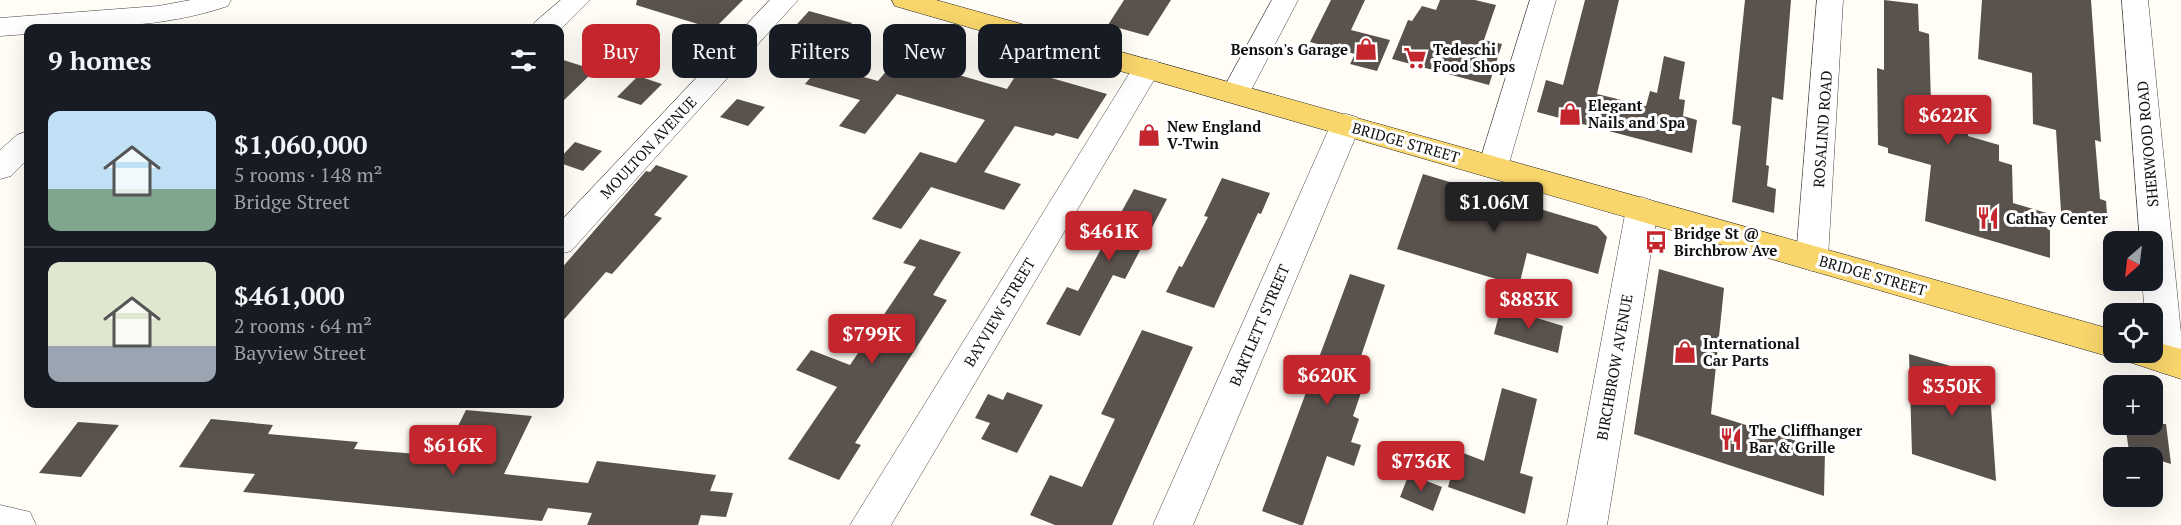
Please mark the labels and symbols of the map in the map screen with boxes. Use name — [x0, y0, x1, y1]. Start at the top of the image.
shop icon: Benson's Garage — [1353, 36, 1379, 62]
place label: Benson's Garage — [1231, 39, 1348, 59]
place label: Tedeschi Food Shops — [1433, 39, 1515, 76]
supermarket icon: Tedeschi Food Shops — [1402, 45, 1428, 71]
street label: ROSALIND ROAD — [1808, 70, 1836, 188]
street label: SHERWOOD ROAD — [2132, 80, 2162, 208]
street label: MOULTON AVENUE — [595, 92, 701, 202]
place label: Elegant Nails and Spa — [1588, 95, 1686, 132]
pin: $622K — [1906, 95, 1990, 146]
shop icon: Elegant Nails and Spa — [1557, 101, 1583, 127]
place label: New England V-Twin — [1167, 116, 1261, 153]
street label: BRIDGE STREET — [1350, 117, 1462, 167]
shop icon: New England V-Twin — [1136, 122, 1162, 148]
pin: $1.06M — [1445, 182, 1543, 233]
restaurant icon: Cathay Center — [1975, 205, 2001, 231]
place label: Cathay Center — [2006, 208, 2108, 228]
pin: $461K — [1067, 211, 1151, 262]
place label: Bridge St @ Birchbrow Ave — [1674, 223, 1777, 260]
bus stop icon: Bridge St @ Birchbrow Ave — [1643, 229, 1669, 255]
north arrow — [2103, 231, 2163, 291]
street label: BRIDGE STREET — [1817, 250, 1929, 300]
street label: BAYVIEW STREET — [959, 254, 1039, 370]
street label: BARTLETT STREET — [1224, 261, 1294, 389]
pin: $883K — [1487, 279, 1571, 330]
street label: BIRCHBROW AVENUE — [1591, 292, 1637, 442]
pin: $799K — [830, 314, 914, 365]
place label: International Car Parts — [1703, 333, 1800, 370]
shop icon: International Car Parts — [1672, 339, 1698, 365]
pin: $620K — [1285, 355, 1369, 406]
pin: $350K — [1910, 366, 1994, 417]
place label: The Cliffhanger Bar & Grille — [1749, 420, 1863, 457]
pin: $616K — [411, 425, 495, 476]
restaurant icon: The Cliffhanger Bar & Grille — [1718, 426, 1744, 452]
pin: $736K — [1379, 441, 1463, 492]

